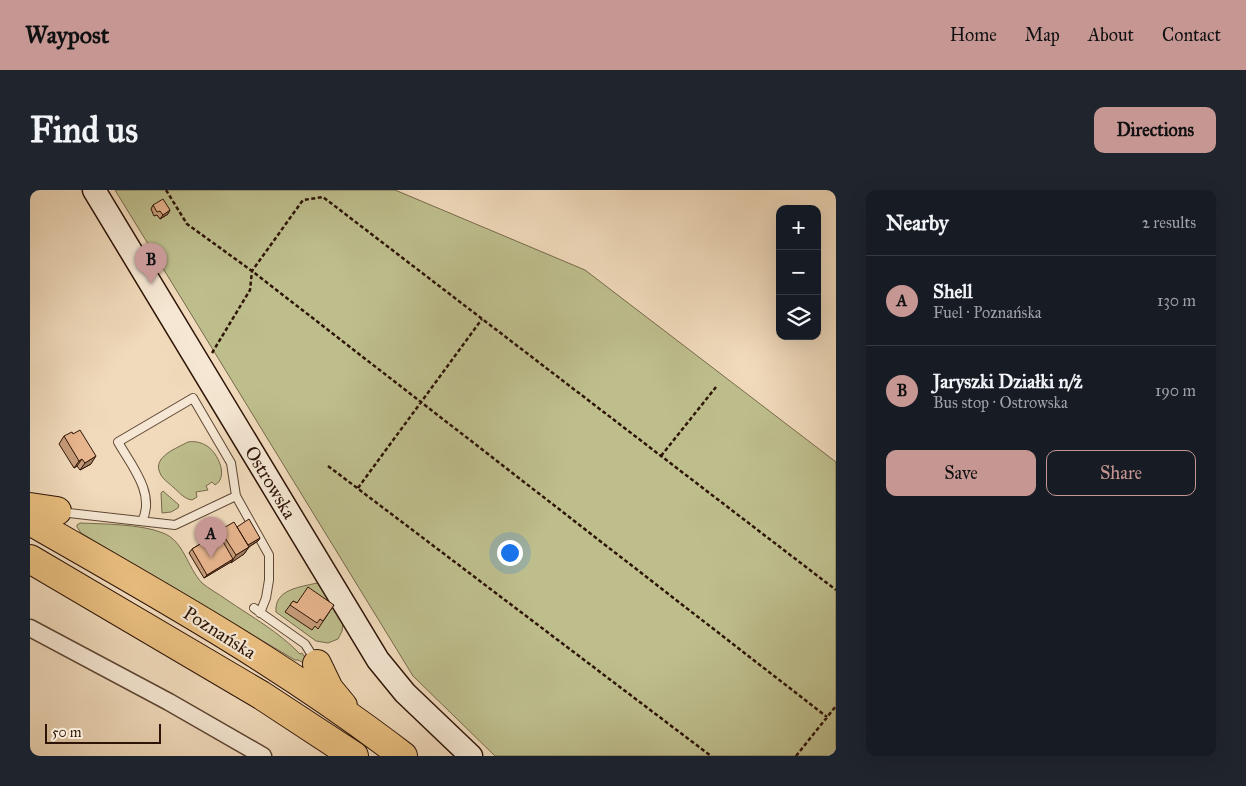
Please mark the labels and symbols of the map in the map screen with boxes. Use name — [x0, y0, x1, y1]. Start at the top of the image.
pin: B — [135, 243, 167, 284]
street label: Ostrowska — [240, 442, 302, 524]
pin: A — [195, 517, 227, 558]
your location — [497, 540, 523, 566]
street label: Poznańska — [179, 601, 261, 664]
scale bar — [45, 721, 161, 744]

